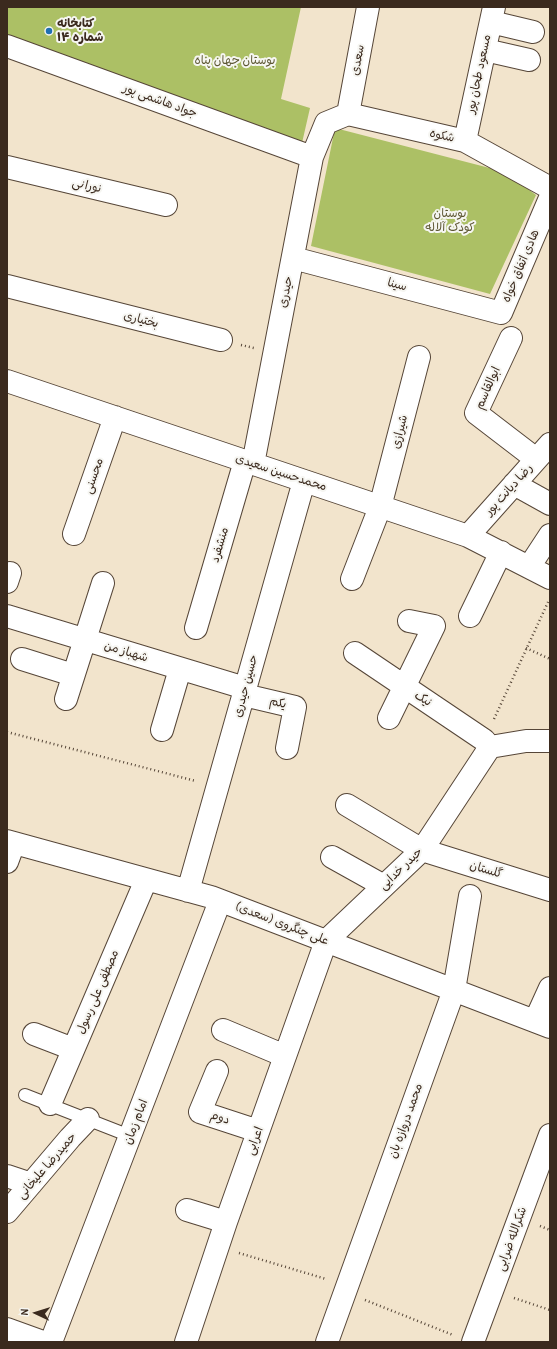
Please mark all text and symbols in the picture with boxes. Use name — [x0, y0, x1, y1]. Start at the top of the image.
place label: کتابخانه شماره ۱۴ — [57, 17, 103, 45]
marker: کتابخانه شماره ۱۴ — [44, 26, 54, 36]
street label: مسعود طحان پور — [464, 33, 494, 115]
street label: سعدی — [348, 43, 368, 77]
park label: بوستان جهان پناه — [195, 54, 275, 68]
street label: جواد هاشمی پور — [121, 81, 199, 121]
street label: شکوه — [428, 126, 456, 146]
street label: نورانی — [71, 176, 103, 196]
park label: بوستان کودک آلاله — [425, 207, 475, 235]
street label: هادی اتفاق خواه — [499, 227, 543, 305]
street label: حیدری — [276, 275, 296, 309]
street label: سینا — [386, 275, 408, 295]
street label: بختیاری — [122, 309, 160, 331]
street label: ابوالقاسم — [472, 364, 504, 412]
street label: شیرازی — [389, 414, 411, 450]
street label: محمدحسین سعیدی — [234, 451, 328, 495]
street label: محسنی — [81, 456, 107, 496]
street label: رضا دیانت پور — [482, 461, 536, 519]
street label: منشفرد — [208, 526, 232, 564]
street label: شهباز من — [102, 638, 150, 666]
street label: حسین حیدری — [231, 653, 261, 719]
street label: نیک — [412, 688, 434, 710]
street label: یکم — [268, 694, 288, 712]
street label: حیدر خدایی — [376, 845, 426, 893]
street label: گلستان — [468, 858, 504, 882]
street label: علی چنگروی (سعدی) — [233, 900, 331, 948]
street label: مصطفی علی رسول — [74, 948, 122, 1036]
street label: محمد دروازه بان — [386, 1082, 426, 1160]
street label: امام زمان — [121, 1097, 151, 1147]
street label: دوم — [209, 1108, 231, 1128]
street label: اعرابی — [243, 1125, 267, 1157]
street label: حمیدرضا علیخانی — [14, 1130, 80, 1202]
street label: شکرالله ضرابی — [494, 1205, 530, 1273]
north arrow — [16, 1293, 56, 1333]
text: N — [17, 1309, 31, 1316]

